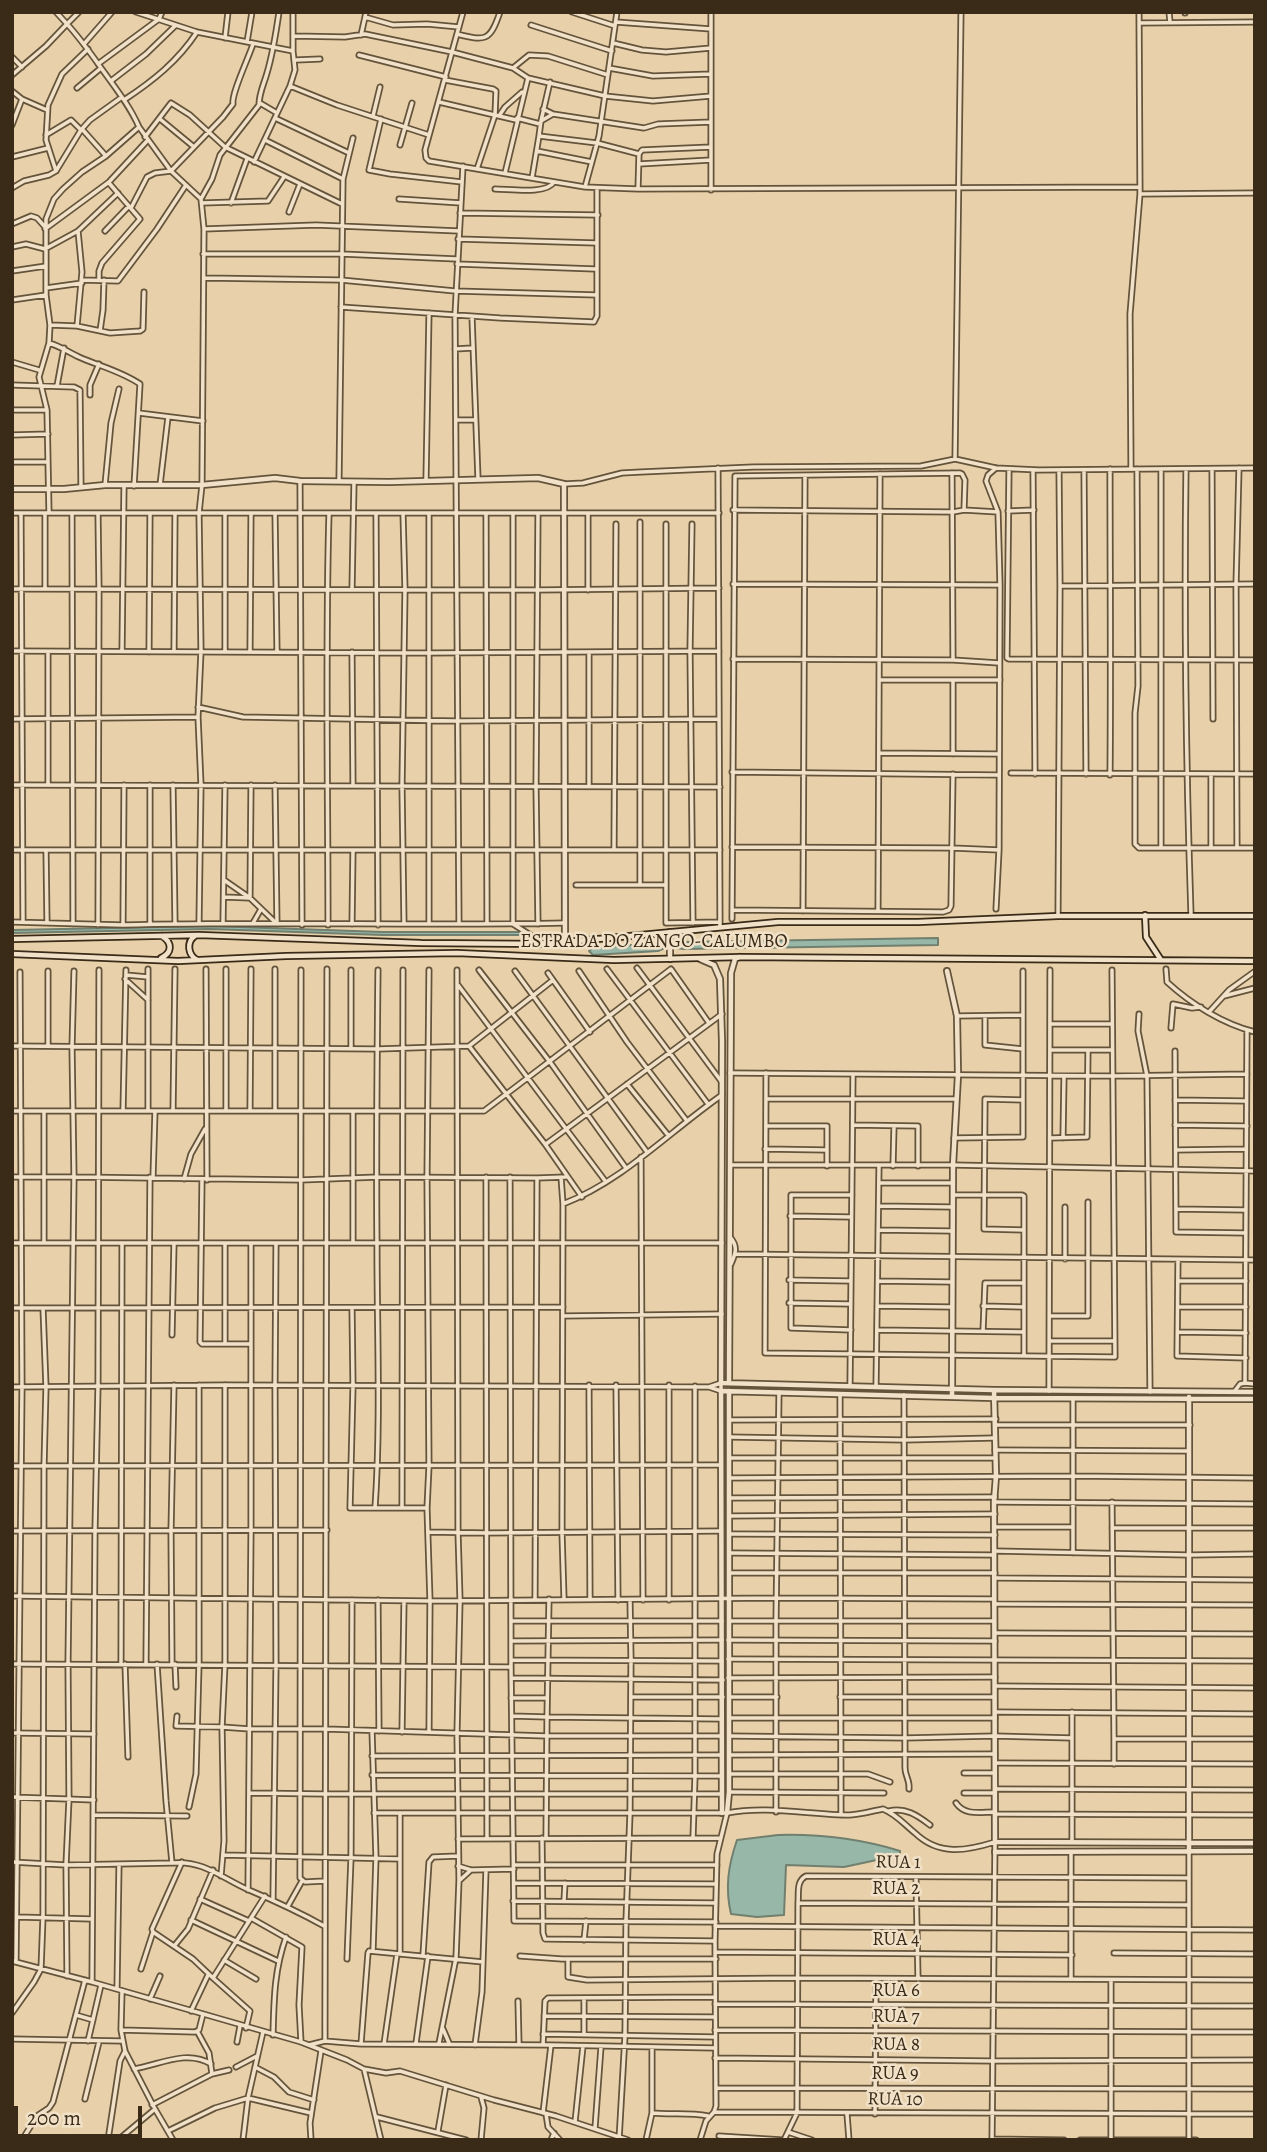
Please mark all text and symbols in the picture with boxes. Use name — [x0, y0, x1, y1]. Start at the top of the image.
street label: ESTRADA DO ZANGO-CALUMBO — [520, 931, 788, 953]
street label: RUA 1 — [875, 1851, 921, 1875]
street label: RUA 2 — [872, 1878, 920, 1900]
street label: RUA 4 — [872, 1929, 920, 1951]
street label: RUA 6 — [872, 1980, 920, 2002]
street label: RUA 7 — [873, 2006, 919, 2028]
street label: RUA 8 — [872, 2033, 920, 2057]
street label: RUA 9 — [871, 2063, 919, 2085]
street label: RUA 10 — [867, 2088, 923, 2112]
scale bar — [18, 2092, 145, 2136]
text: 200 m — [27, 2104, 81, 2132]

